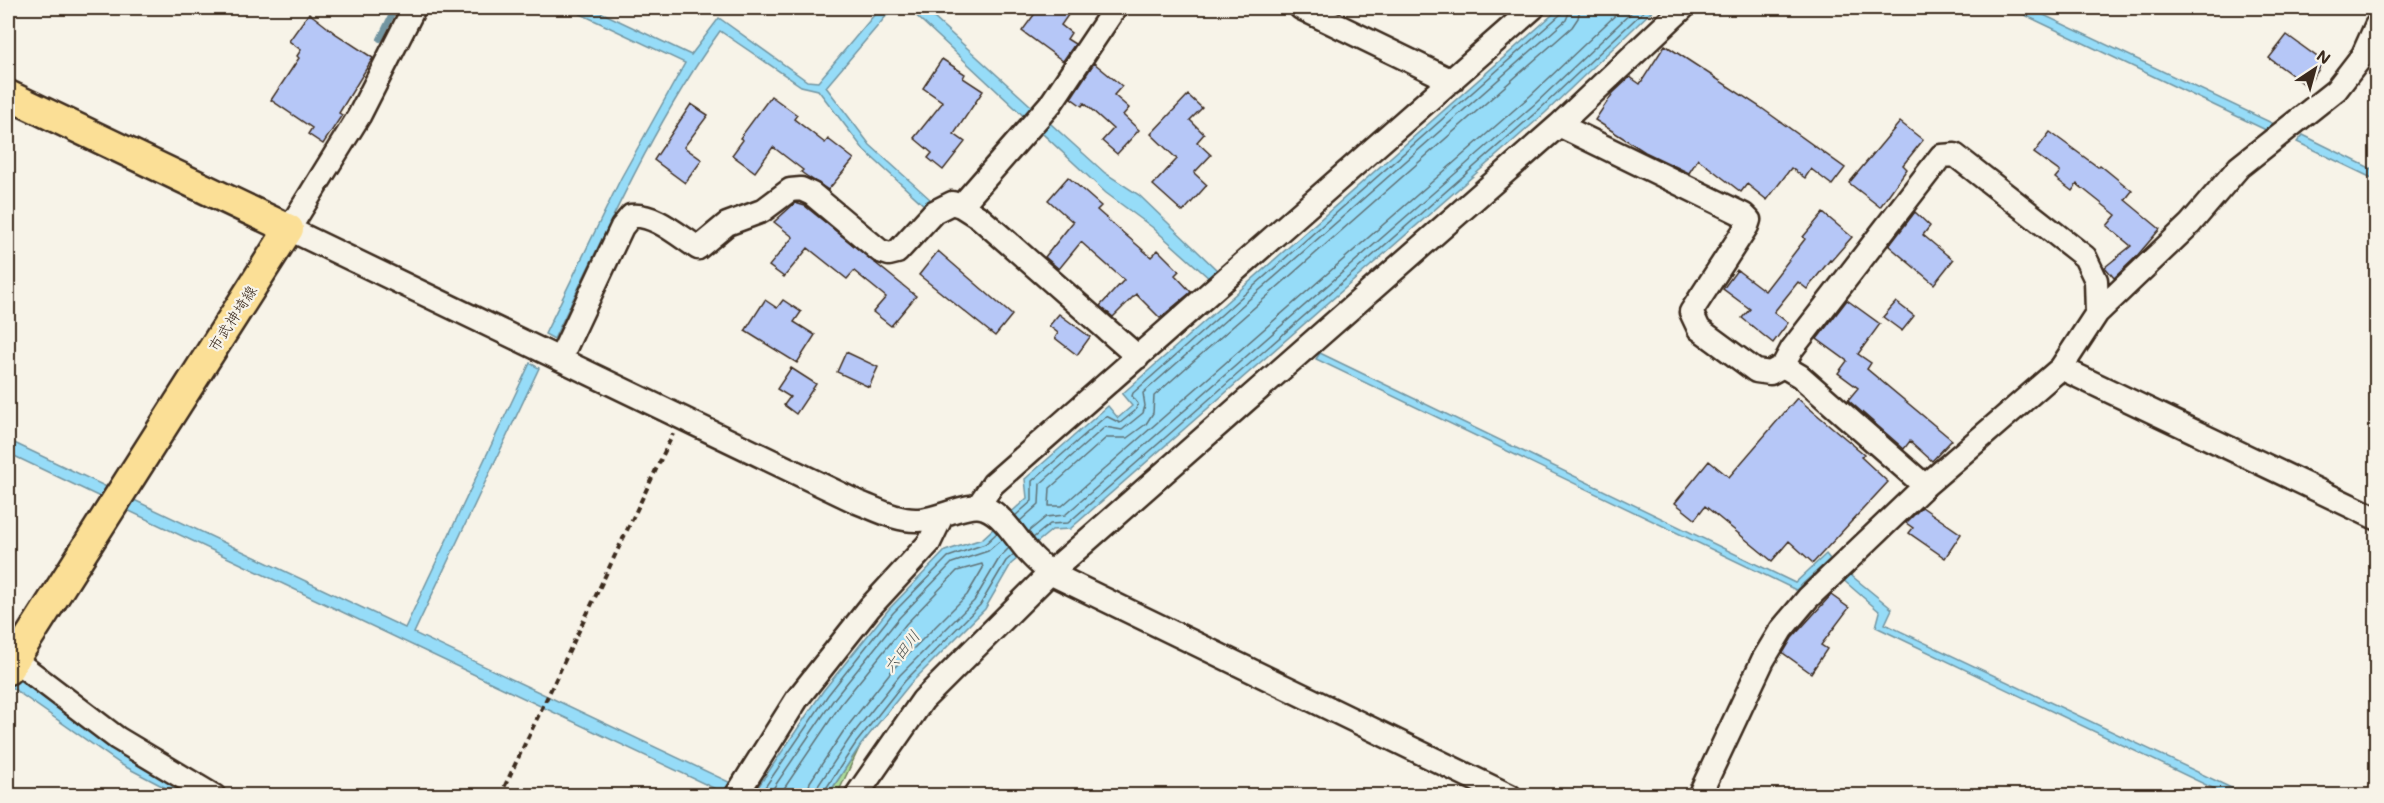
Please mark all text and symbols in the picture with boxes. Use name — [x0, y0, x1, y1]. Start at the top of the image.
north arrow — [2285, 39, 2345, 99]
text: N — [2313, 44, 2335, 69]
street label: 市武神埼線 — [203, 281, 261, 355]
water label: 六田川 — [878, 626, 924, 676]

